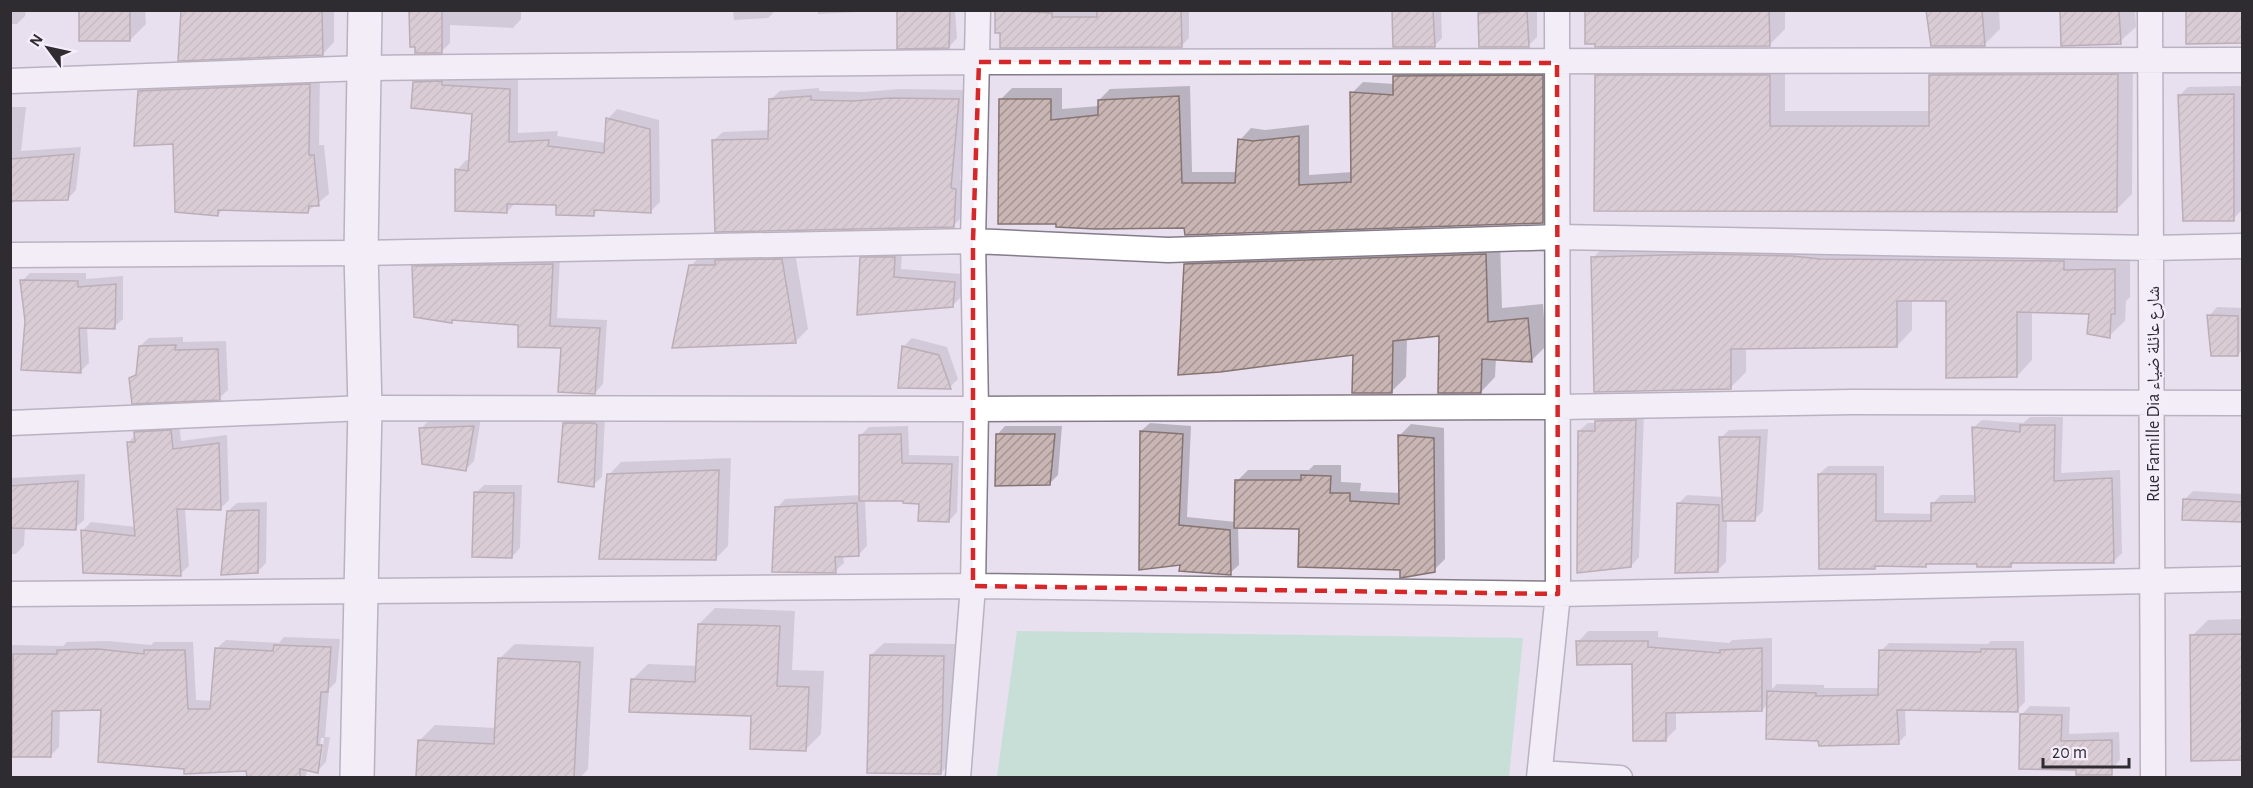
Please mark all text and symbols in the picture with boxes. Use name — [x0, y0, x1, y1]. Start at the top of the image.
north arrow — [18, 18, 78, 78]
text: N — [27, 31, 46, 49]
street label: Rue Famille Dia شارع عائلة ضياء — [2145, 286, 2164, 502]
scale bar — [2043, 731, 2128, 769]
text: 20 m — [2052, 744, 2087, 762]

